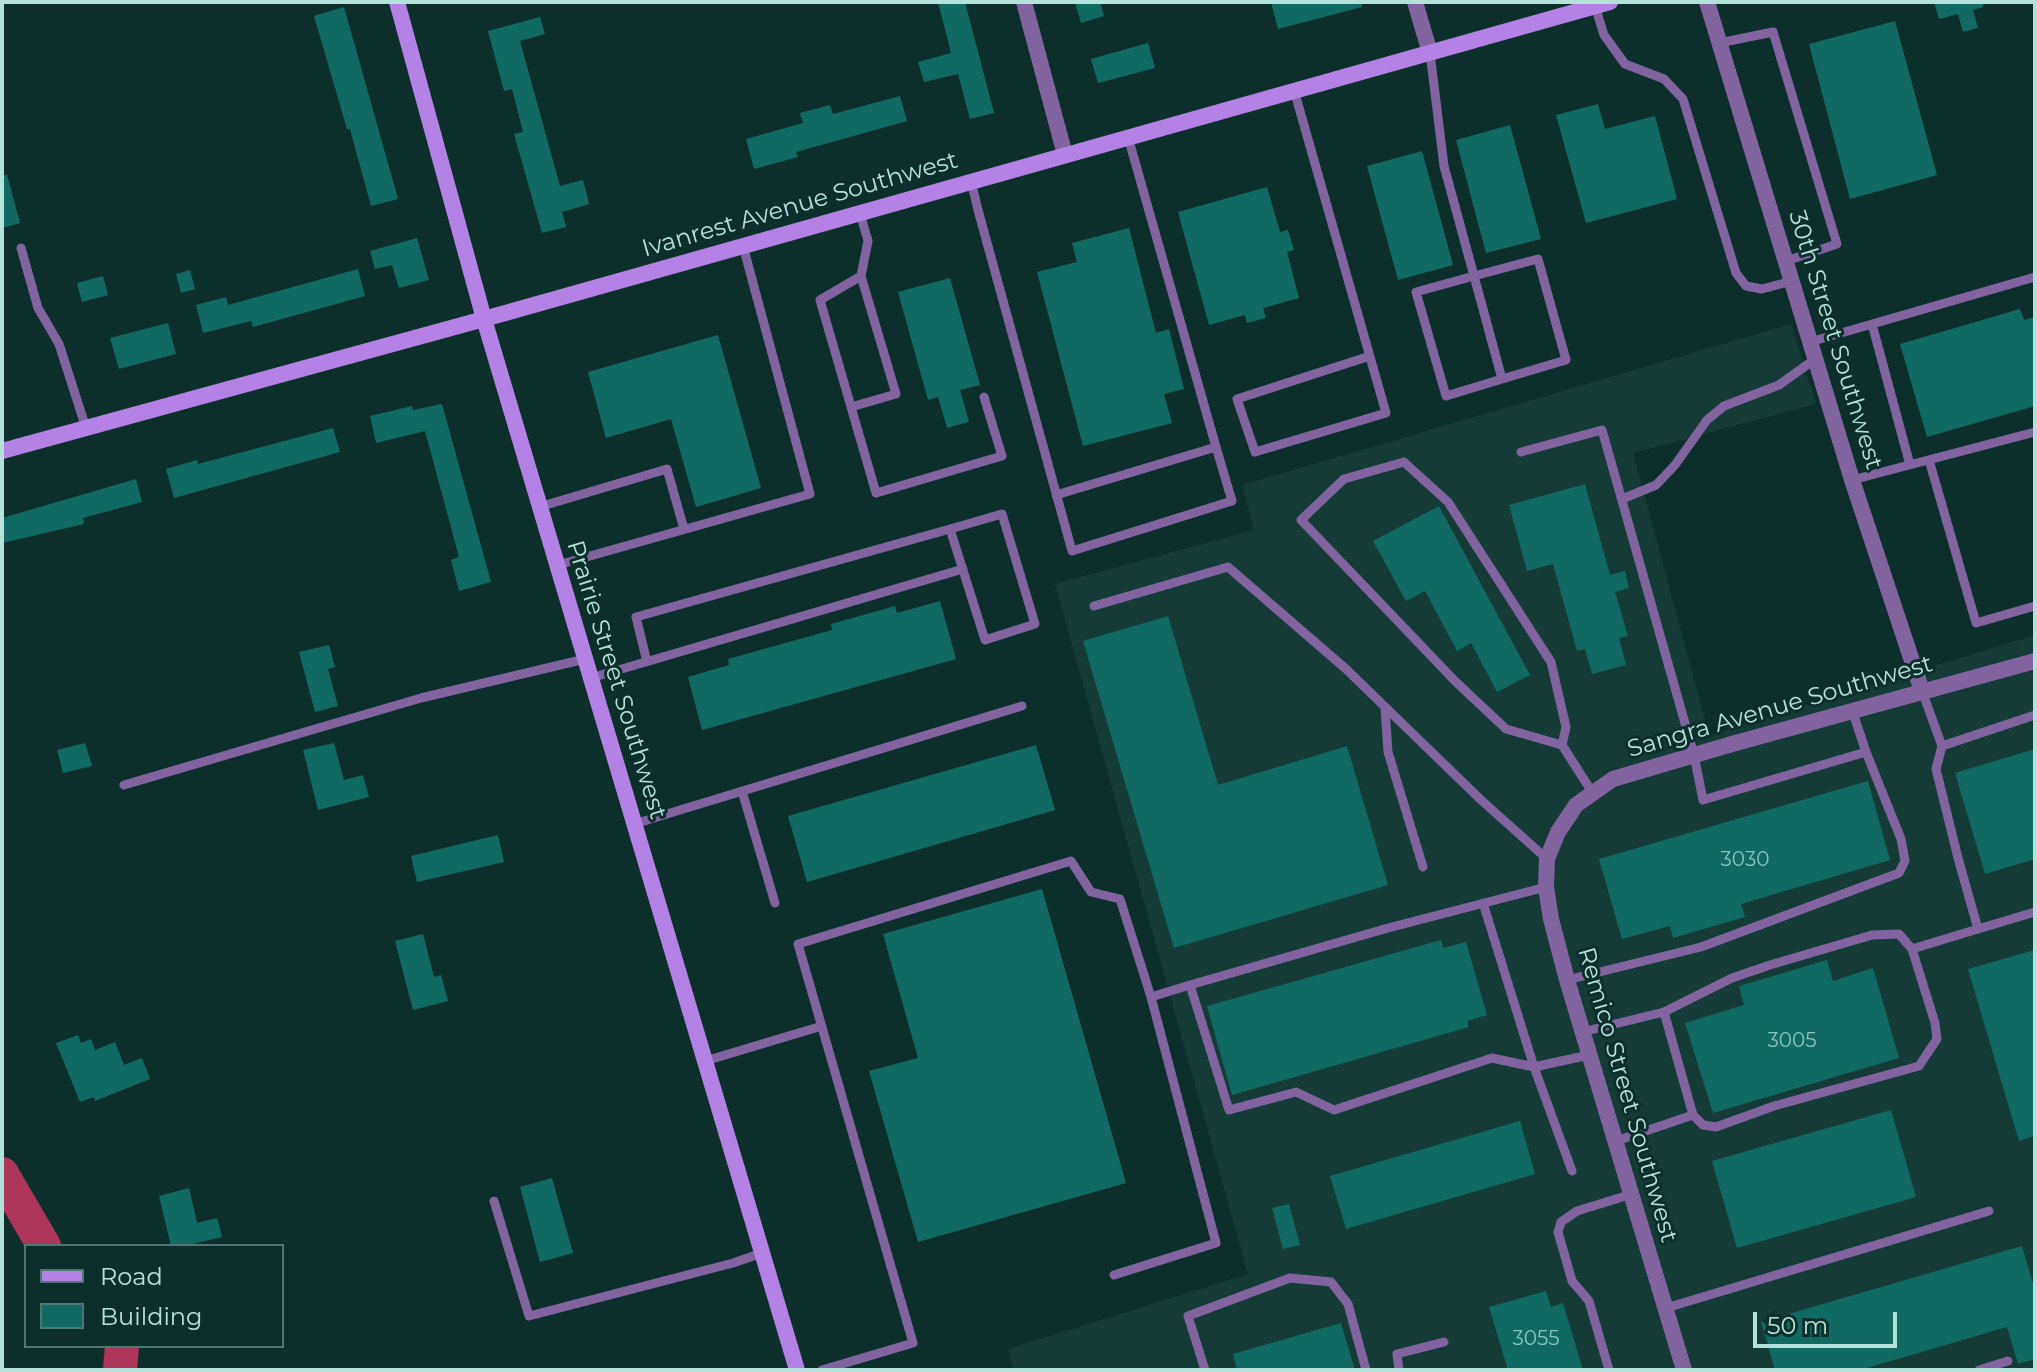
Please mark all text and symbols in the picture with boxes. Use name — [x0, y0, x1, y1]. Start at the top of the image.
street label: Ivanrest Avenue Southwest — [639, 146, 961, 264]
street label: 30th Street Southwest — [1782, 207, 1888, 473]
street label: Prairie Street Southwest — [560, 537, 672, 823]
street label: Sangra Avenue Southwest — [1624, 650, 1936, 764]
house number: 3030 — [1721, 848, 1769, 872]
street label: Remico Street Southwest — [1571, 944, 1683, 1246]
house number: 3005 — [1767, 1029, 1817, 1053]
legend — [24, 1244, 284, 1348]
text: Road — [100, 1262, 163, 1291]
scale bar — [1757, 1296, 1901, 1346]
text: Building — [100, 1302, 203, 1331]
text: 50 m — [1767, 1311, 1828, 1340]
house number: 3055 — [1512, 1327, 1560, 1351]

